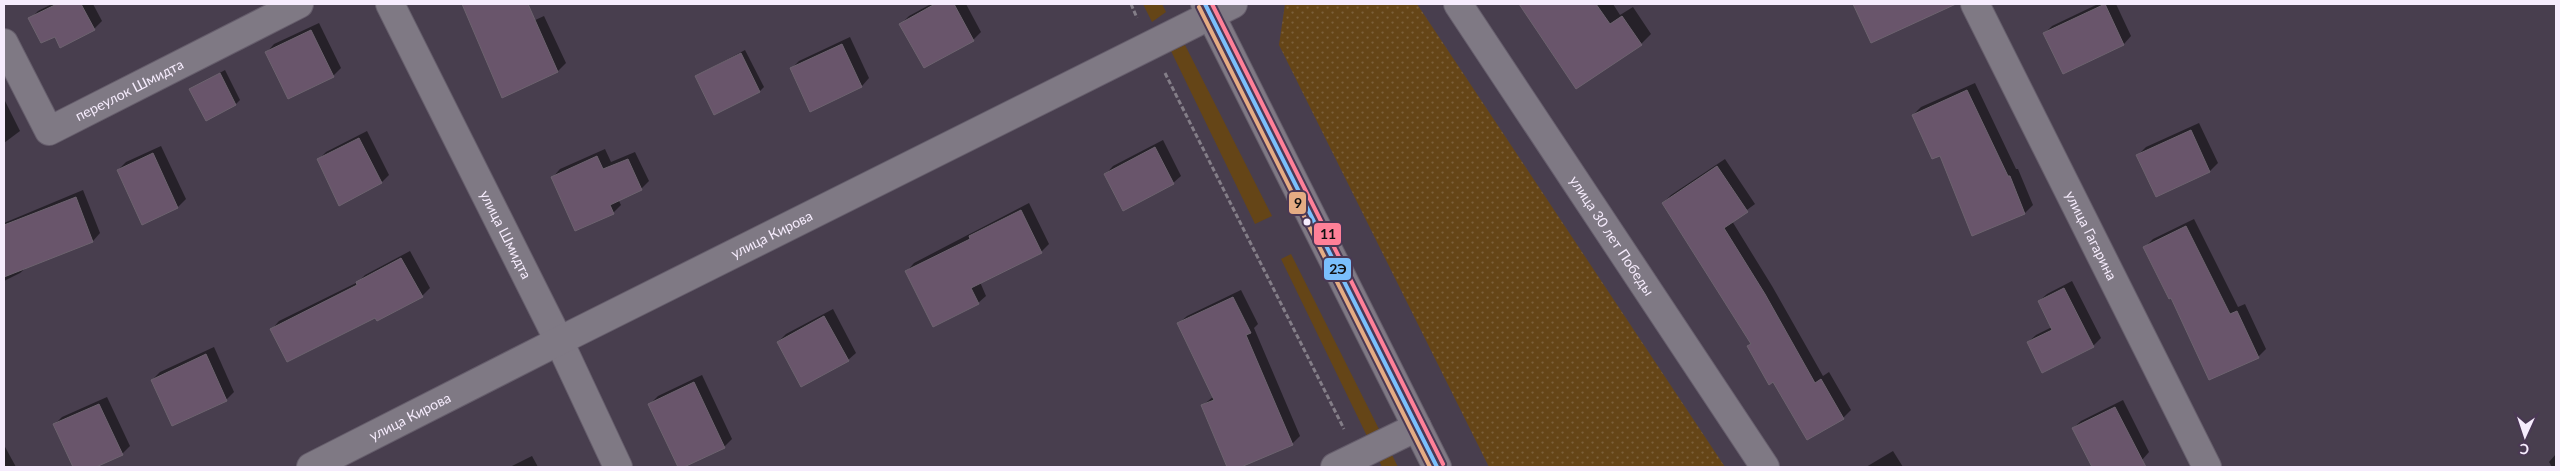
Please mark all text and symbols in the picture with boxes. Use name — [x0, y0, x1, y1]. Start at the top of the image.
street label: переулок Шмидта — [72, 55, 186, 124]
street label: улица 30 лет Победы — [1566, 172, 1658, 299]
street label: улица Шмидта — [477, 187, 535, 282]
street label: улица Гагарина — [2062, 188, 2121, 283]
line badge: 9 — [1288, 191, 1307, 215]
text: 9 — [1294, 194, 1302, 211]
street label: улица Кирова — [728, 207, 815, 262]
unlabelled marker — [1302, 217, 1312, 227]
line badge: 11 — [1313, 222, 1342, 246]
text: 11 — [1320, 225, 1336, 242]
line badge: 2Э — [1323, 257, 1352, 281]
text: 2Э — [1329, 260, 1347, 277]
street label: улица Кирова — [366, 389, 453, 444]
north arrow — [2500, 411, 2550, 461]
text: С — [2518, 441, 2529, 458]

